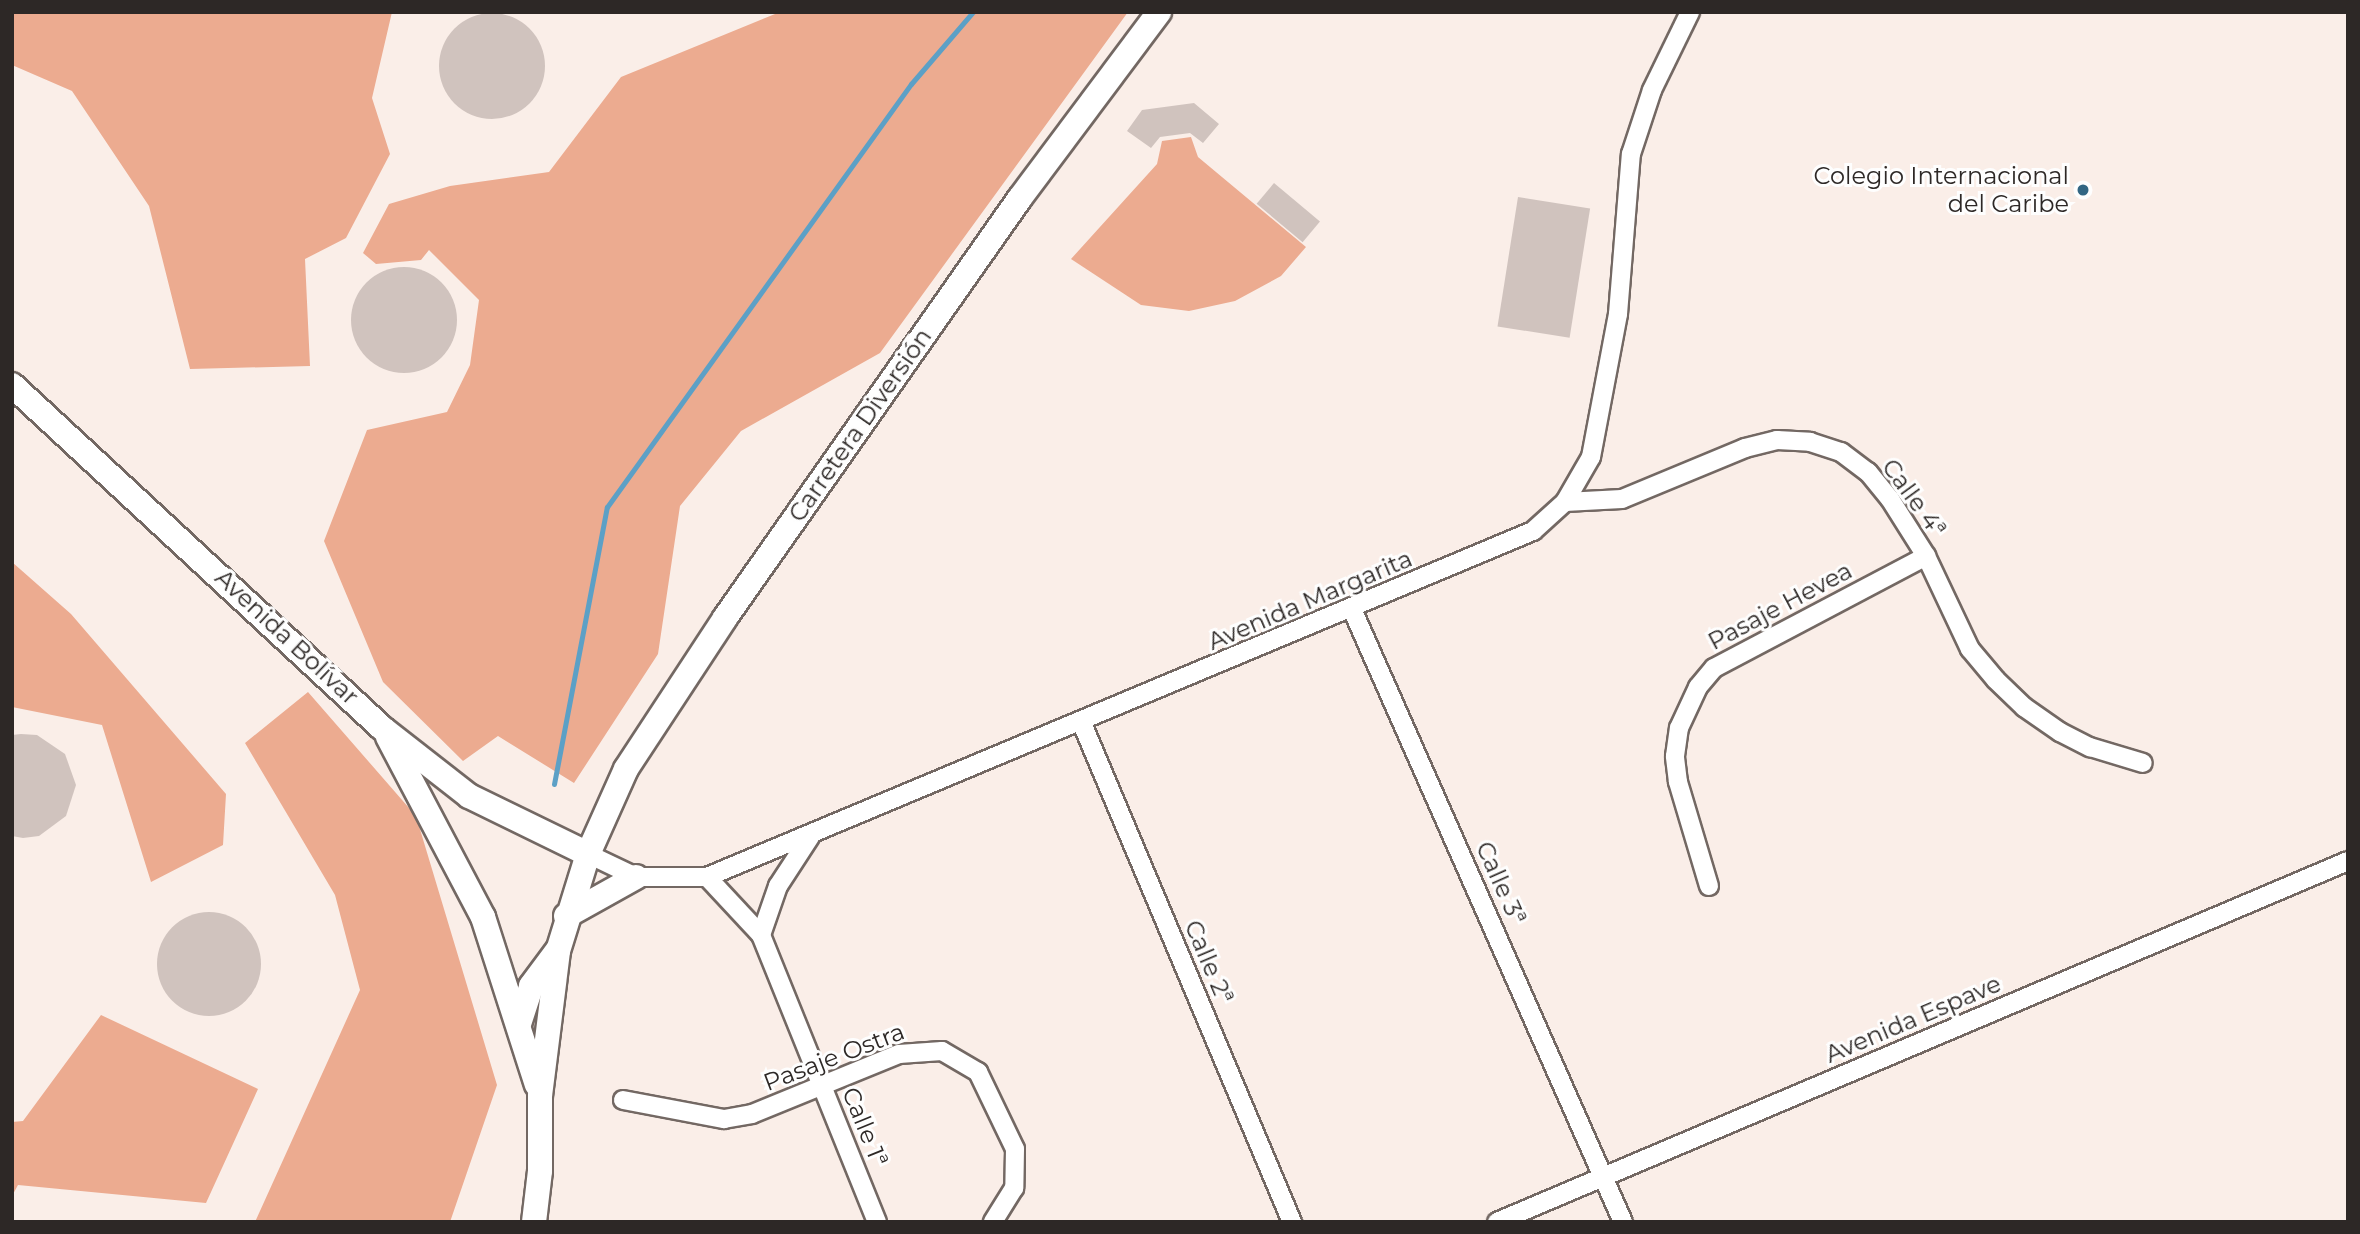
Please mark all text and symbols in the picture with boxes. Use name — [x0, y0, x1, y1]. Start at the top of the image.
place label: Colegio Internacional del Caribe — [1814, 162, 2069, 218]
marker: Colegio Internacional del Caribe — [2075, 182, 2091, 198]
street label: Carretera Diversión — [782, 323, 938, 527]
street label: Calle 4ª — [1876, 453, 1952, 543]
street label: Avenida Margarita — [1203, 544, 1417, 656]
street label: Pasaje Hevea — [1703, 556, 1857, 656]
street label: Avenida Bolívar — [209, 563, 365, 711]
street label: Calle 3ª — [1470, 837, 1532, 929]
street label: Calle 2ª — [1179, 916, 1239, 1008]
street label: Avenida Espave — [1821, 969, 2005, 1069]
street label: Pasaje Ostra — [759, 1017, 909, 1097]
street label: Calle 1ª — [836, 1083, 894, 1171]

